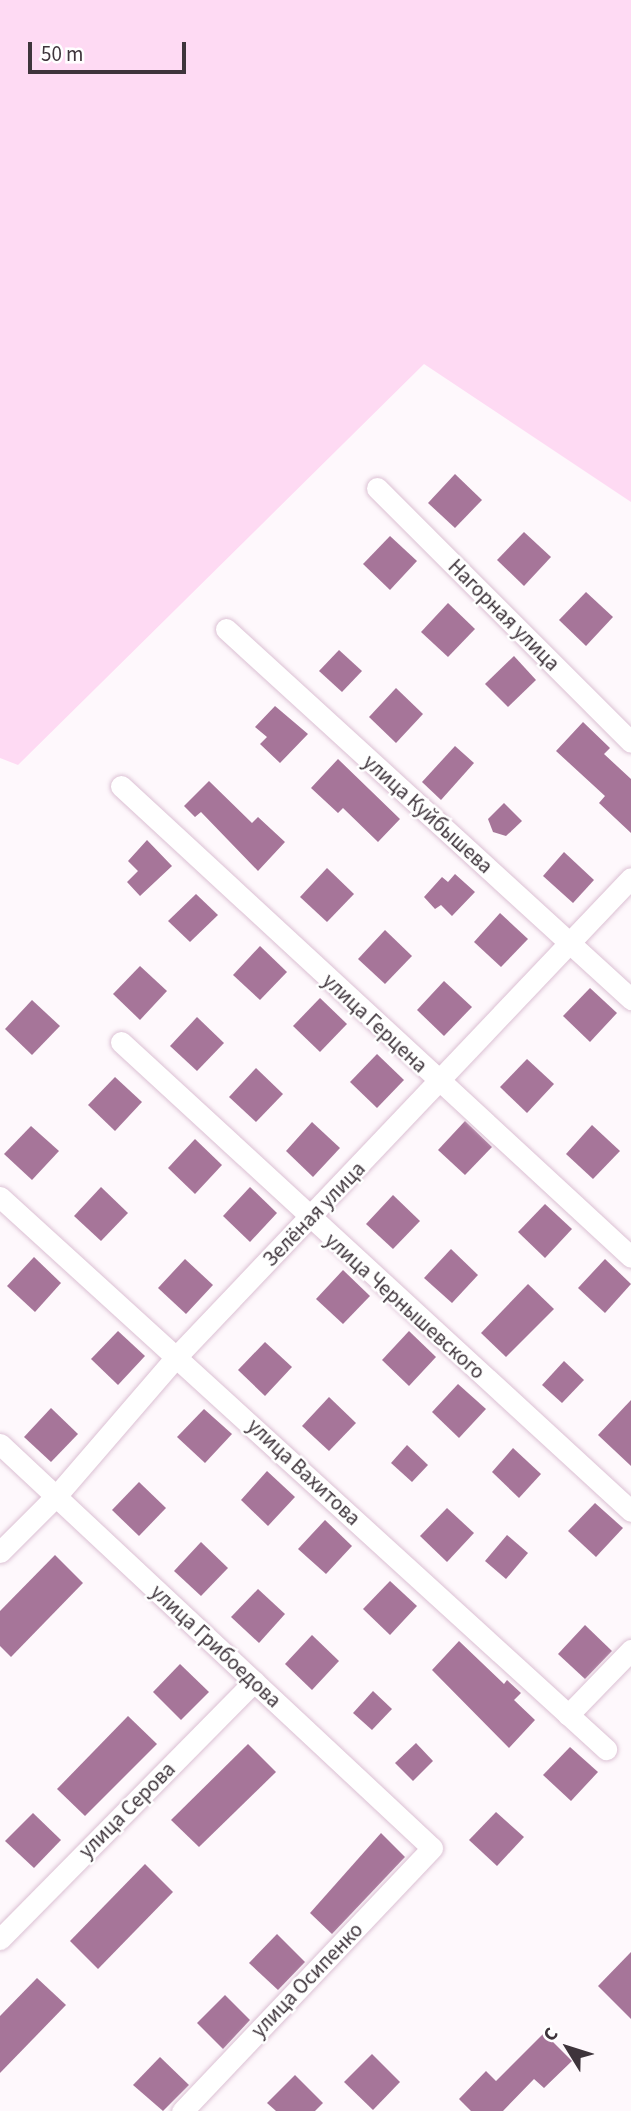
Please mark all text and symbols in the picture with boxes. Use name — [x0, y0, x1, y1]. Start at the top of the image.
scale bar — [32, 28, 189, 72]
text: 50 m — [41, 39, 83, 69]
street label: Нагорная улица — [443, 554, 565, 676]
street label: улица Куйбышева — [358, 749, 498, 879]
street label: улица Герцена — [317, 968, 433, 1078]
street label: Зелёная улица — [258, 1156, 370, 1272]
street label: улица Чернышевского — [320, 1227, 490, 1385]
street label: улица Вахитова — [242, 1413, 366, 1531]
street label: улица Грибоедова — [146, 1579, 286, 1713]
street label: улица Серова — [74, 1757, 180, 1863]
street label: улица Осипенко — [246, 1917, 368, 2043]
north arrow — [533, 2013, 603, 2083]
text: С — [537, 2022, 565, 2047]

